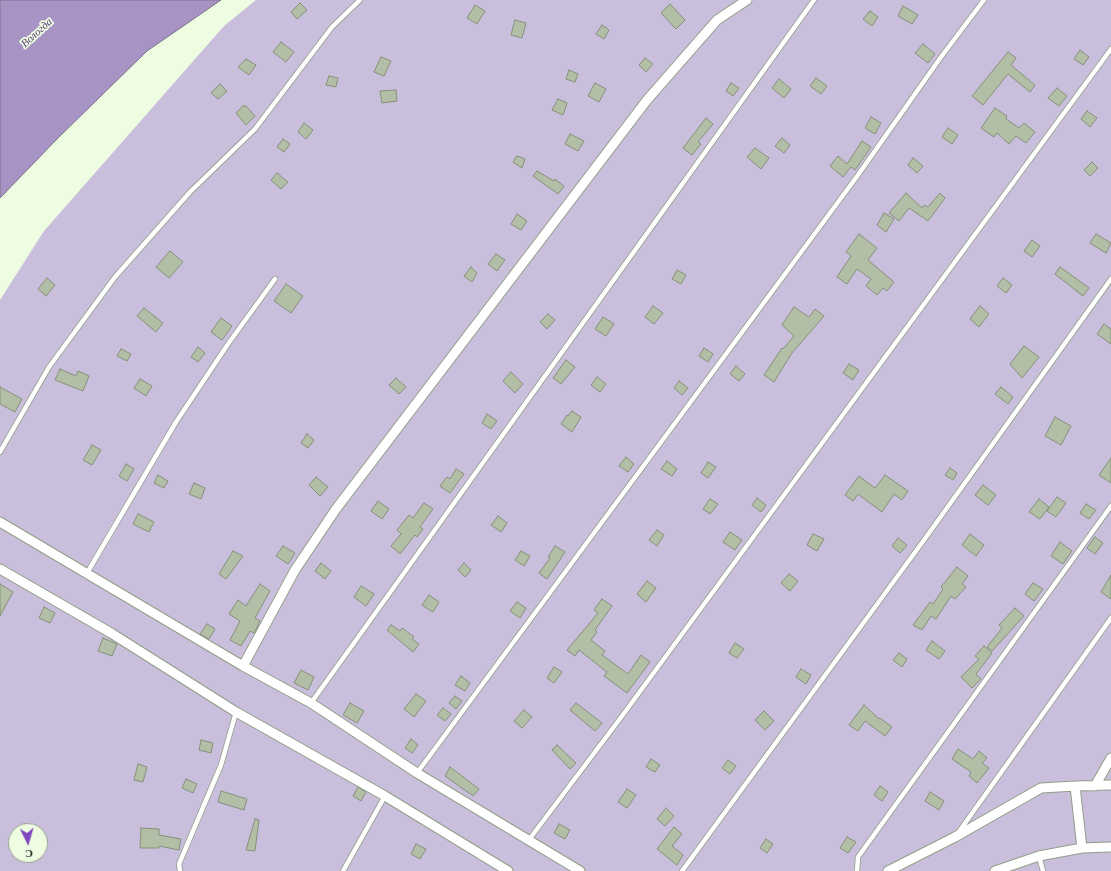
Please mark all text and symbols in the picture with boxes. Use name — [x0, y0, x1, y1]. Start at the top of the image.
water label: Вологда — [19, 15, 55, 51]
north arrow — [8, 823, 48, 863]
text: С — [24, 848, 33, 860]

